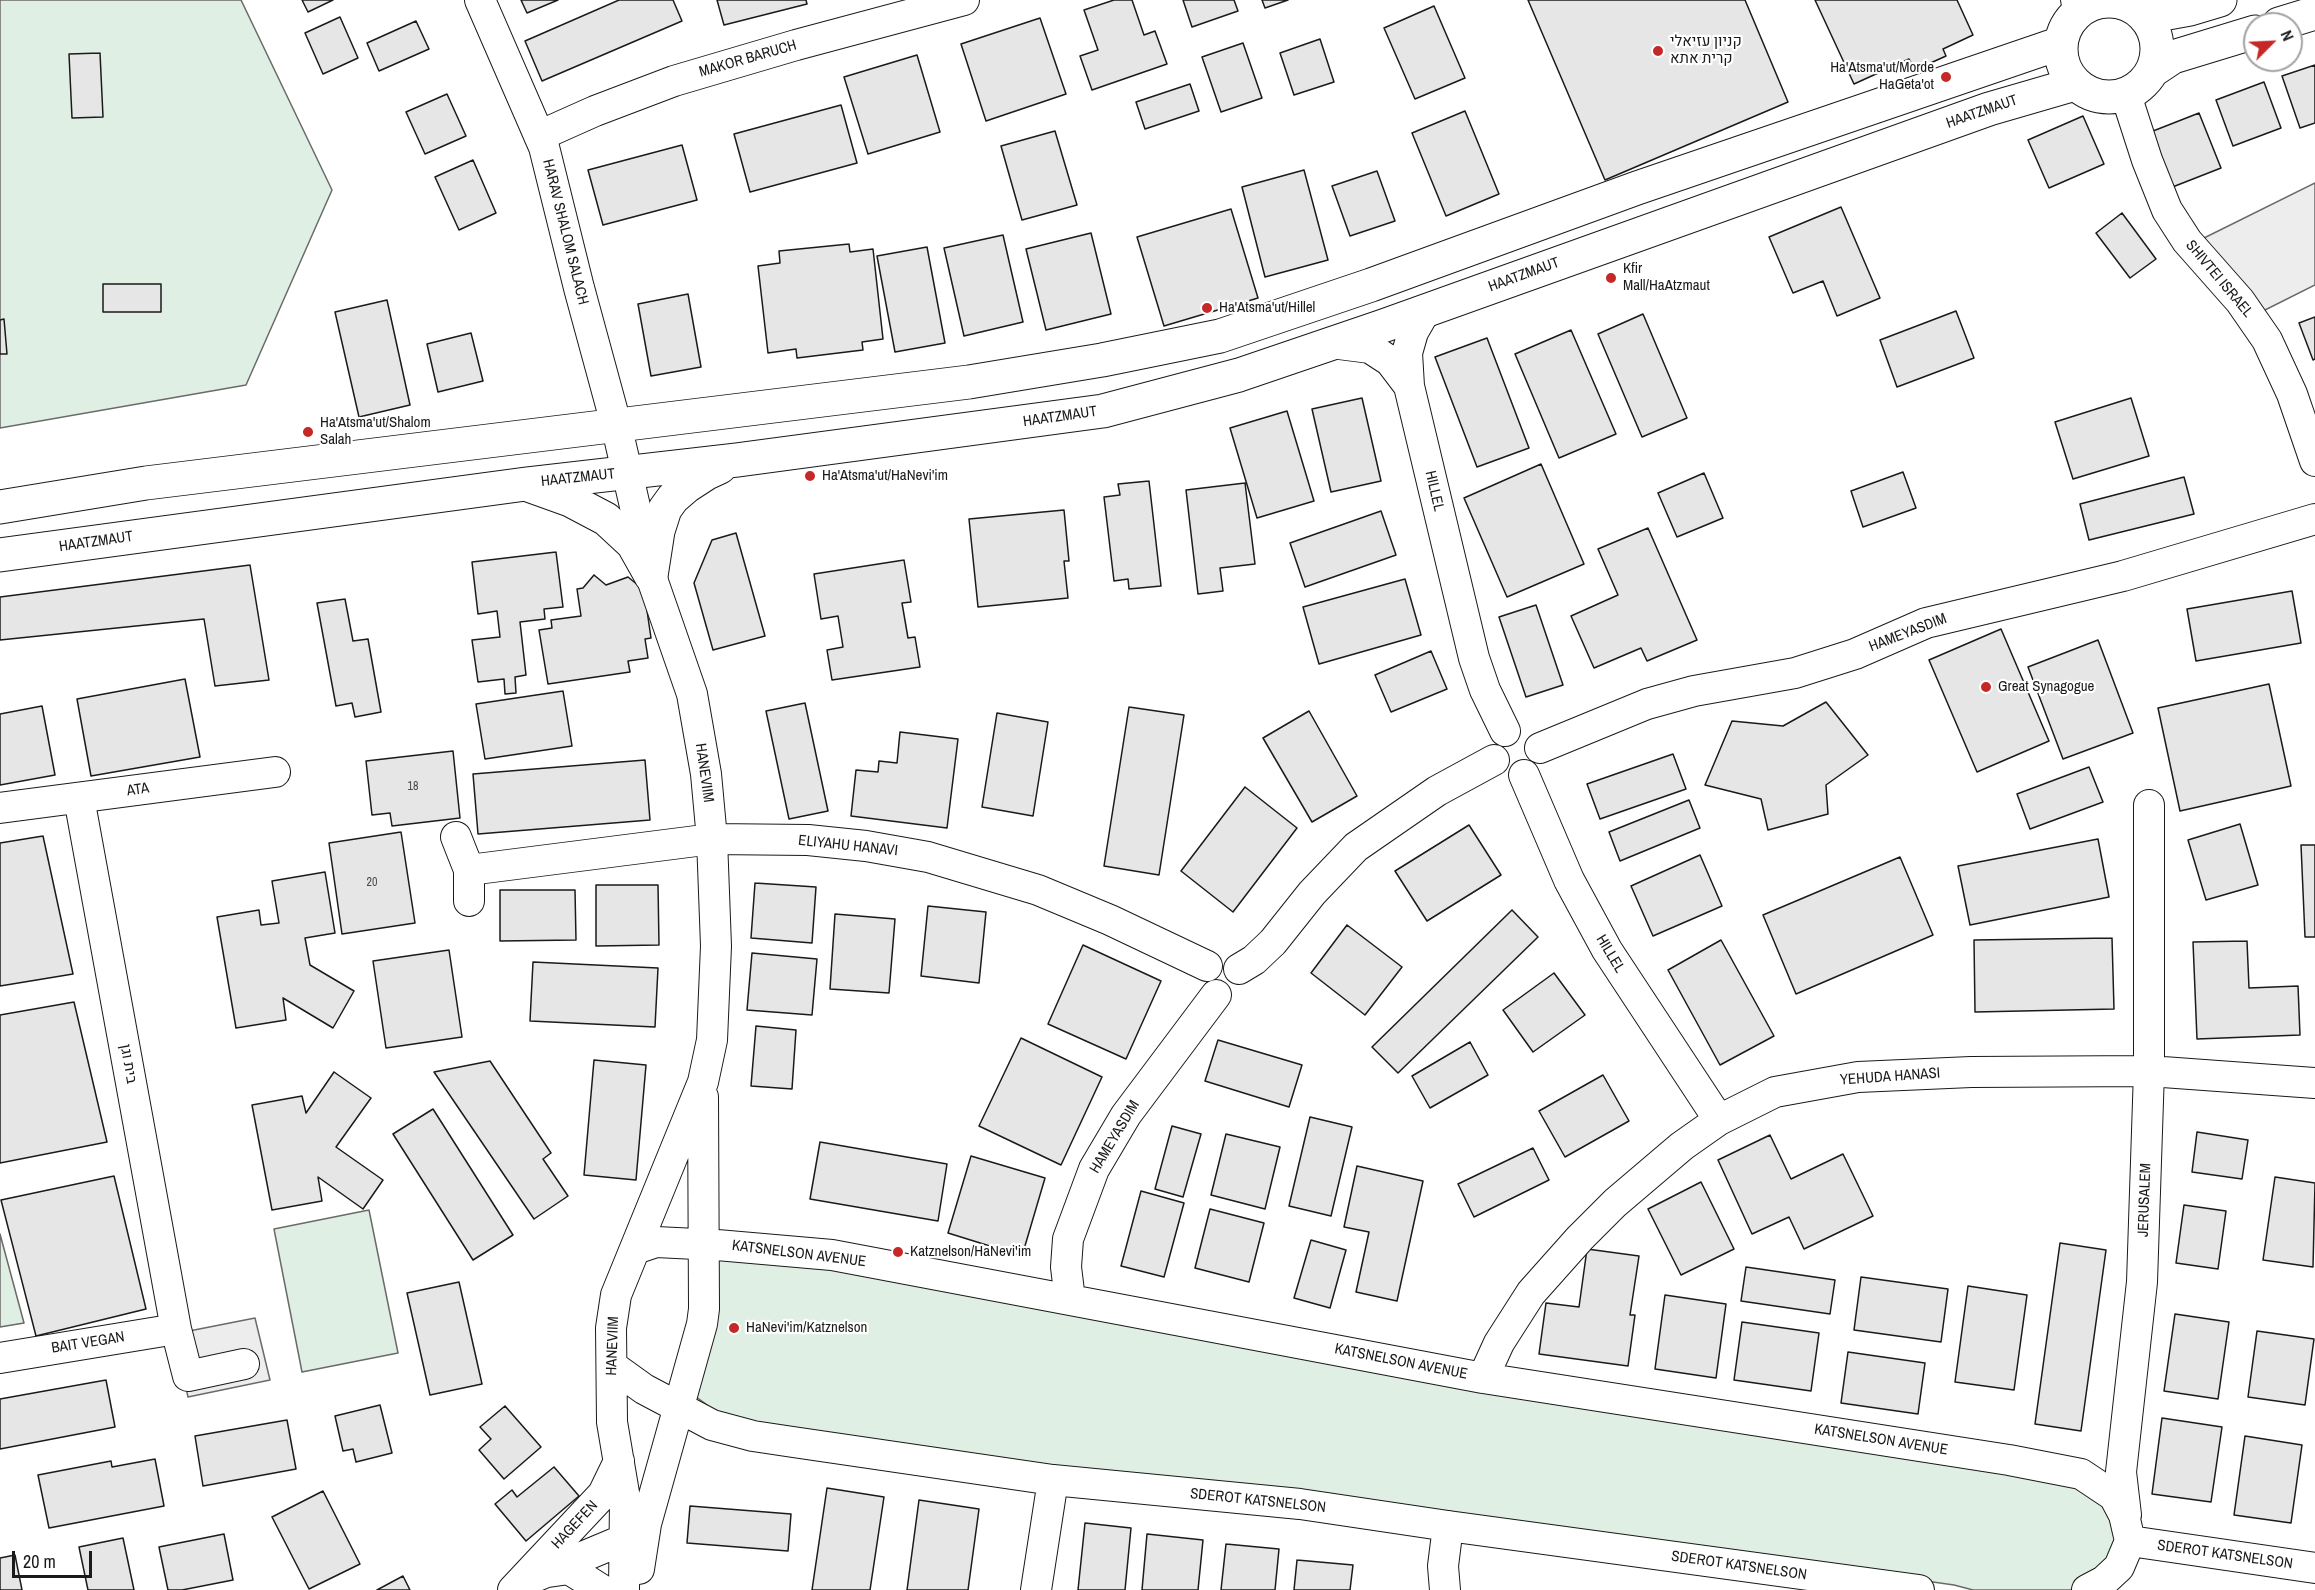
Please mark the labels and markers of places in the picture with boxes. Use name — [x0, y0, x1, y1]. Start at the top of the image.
place label: קניון עזיאלי קרית אתא — [1670, 33, 1742, 68]
marker: קניון עזיאלי קרית אתא — [1651, 44, 1665, 58]
place label: Ha'Atsma'ut/Morde HaGeta'ot — [1830, 59, 1934, 94]
marker: Ha'Atsma'ut/Morde HaGeta'ot — [1939, 70, 1953, 84]
place label: Kfir Mall/HaAtzmaut — [1623, 260, 1710, 295]
marker: Kfir Mall/HaAtzmaut — [1604, 271, 1618, 285]
place label: Ha'Atsma'ut/Hillel — [1219, 299, 1315, 317]
marker: Ha'Atsma'ut/Hillel — [1200, 301, 1214, 315]
place label: Ha'Atsma'ut/Shalom Salah — [320, 414, 431, 449]
marker: Ha'Atsma'ut/Shalom Salah — [301, 425, 315, 439]
place label: Ha'Atsma'ut/HaNevi'im — [822, 467, 948, 485]
marker: Ha'Atsma'ut/HaNevi'im — [803, 469, 817, 483]
place label: Great Synagogue — [1998, 678, 2094, 696]
marker: Great Synagogue — [1979, 680, 1993, 694]
place label: Katznelson/HaNevi'im — [910, 1243, 1031, 1261]
marker: Katznelson/HaNevi'im — [891, 1245, 905, 1259]
place label: HaNevi'im/Katznelson — [746, 1319, 867, 1337]
marker: HaNevi'im/Katznelson — [727, 1321, 741, 1335]

